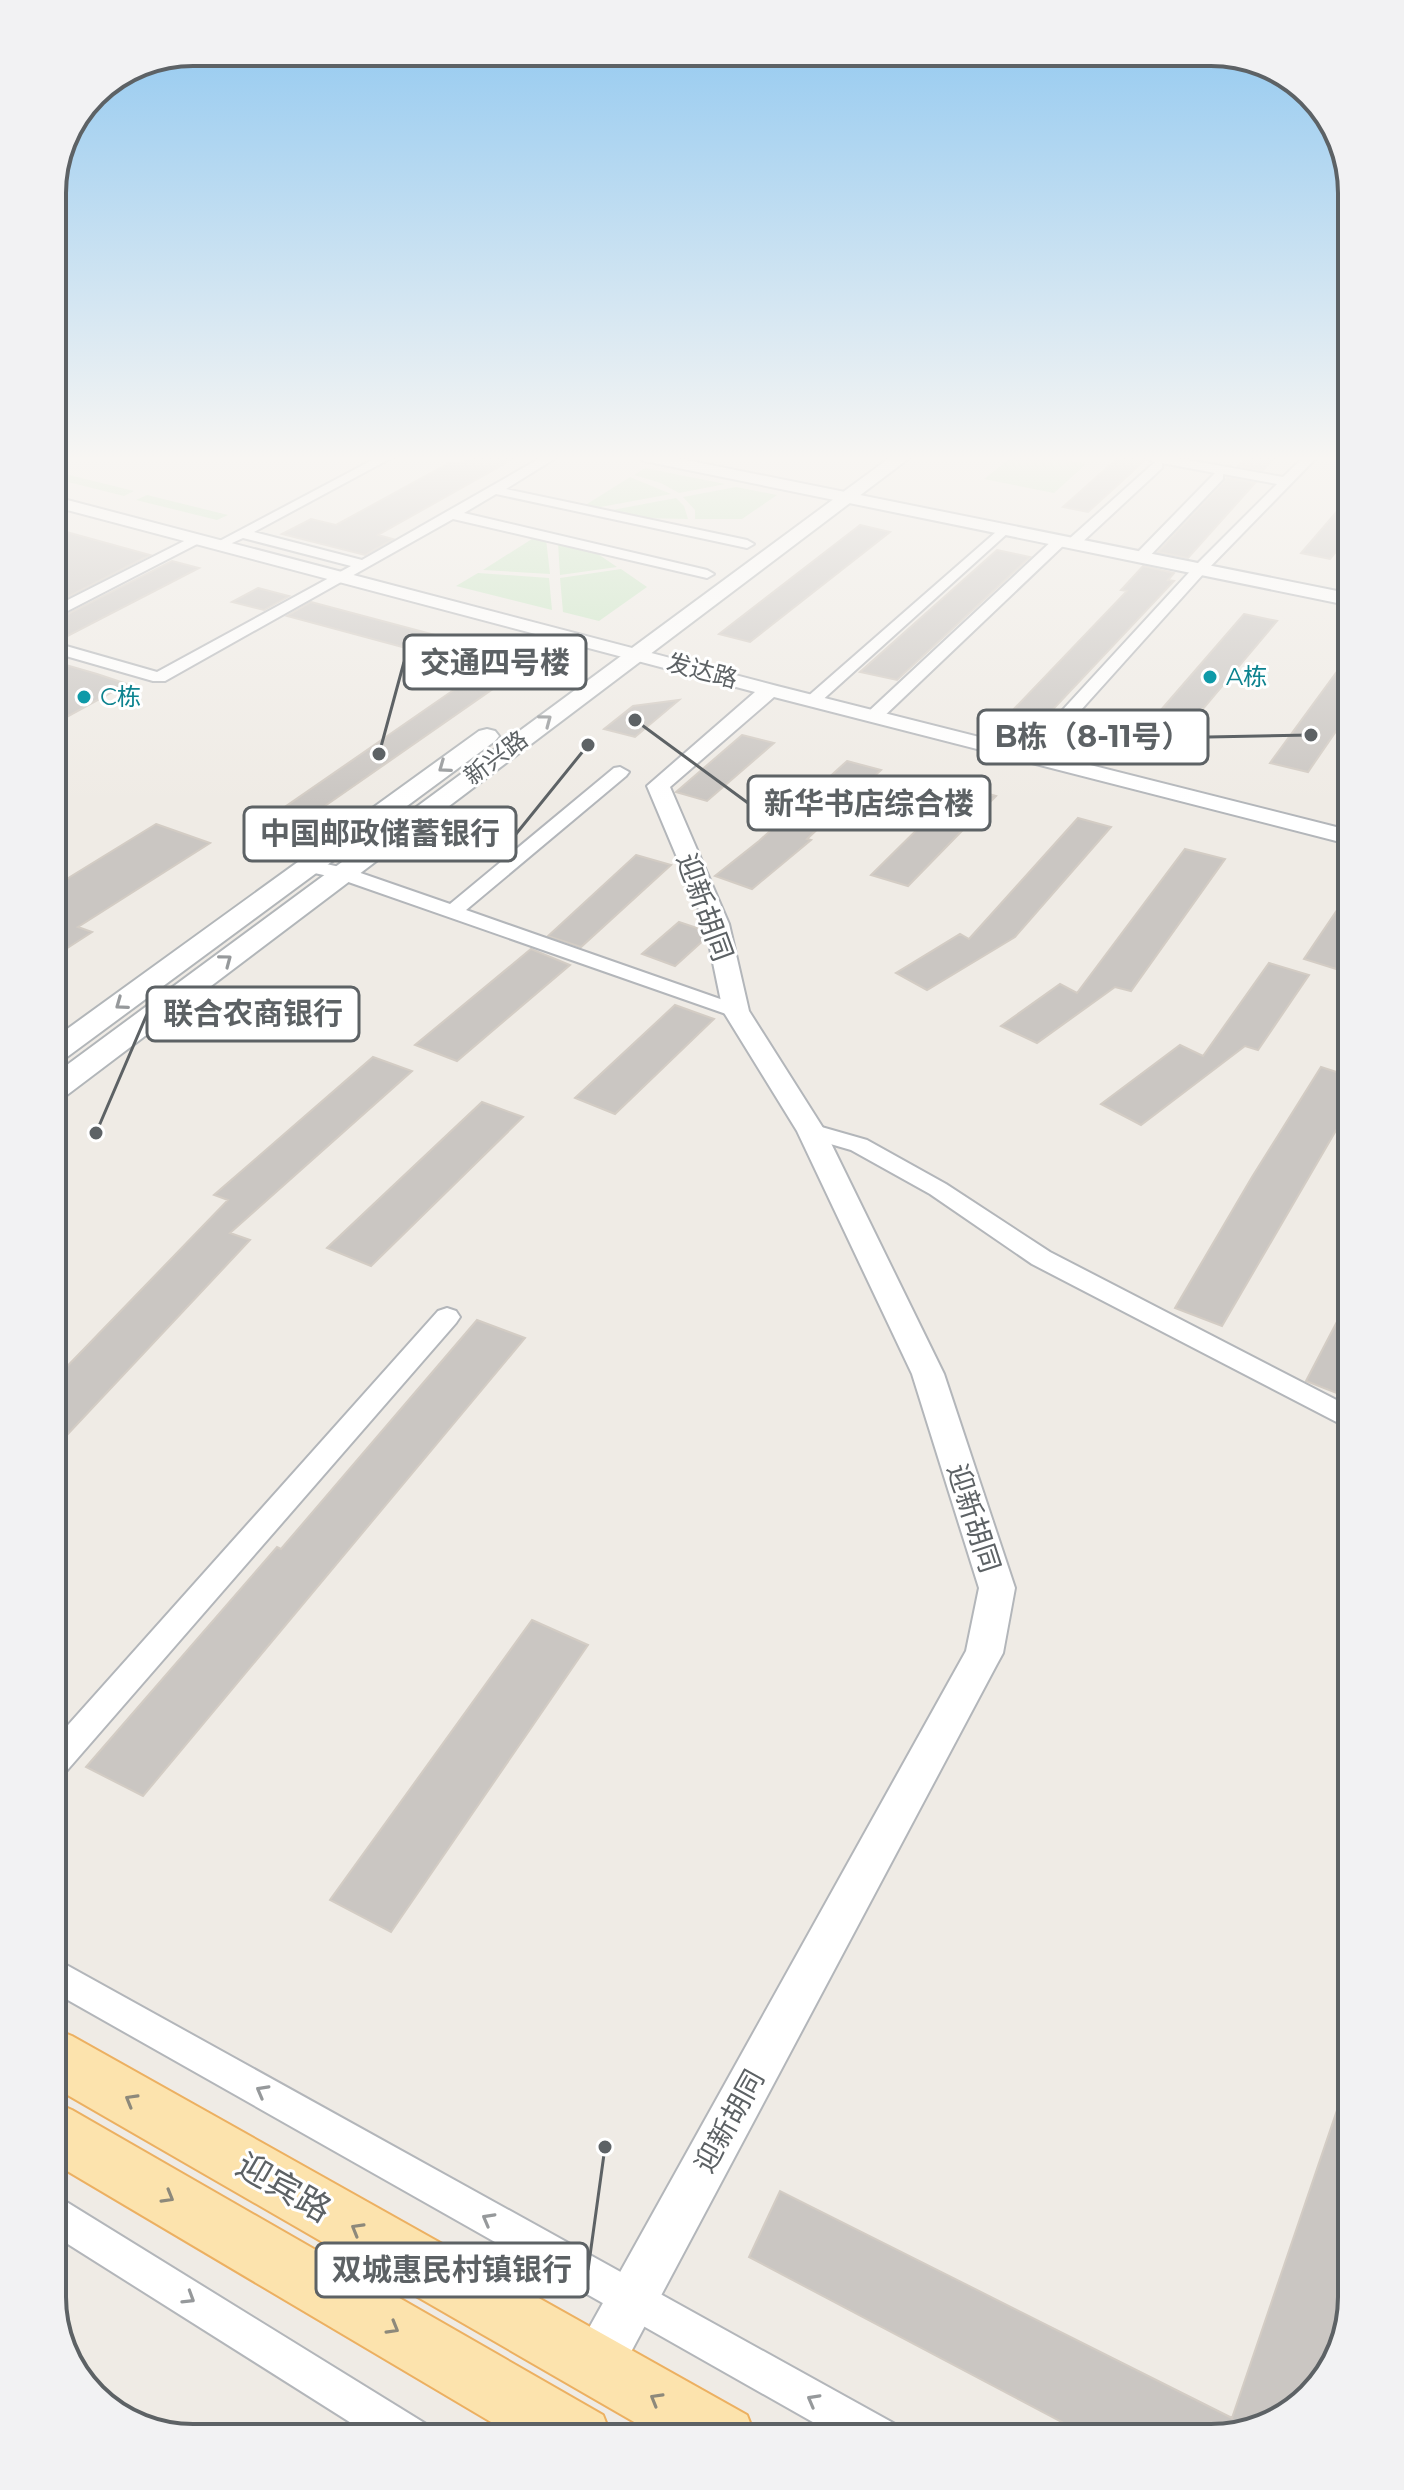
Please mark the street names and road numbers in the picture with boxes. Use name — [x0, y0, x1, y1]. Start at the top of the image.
street label: 发达路 — [664, 647, 741, 694]
street label: 新兴路 — [458, 724, 533, 791]
street label: 迎新胡同 — [670, 849, 740, 965]
street label: 迎新胡同 — [941, 1459, 1007, 1577]
street label: 迎新胡同 — [687, 2064, 771, 2178]
street label: 迎宾路 — [229, 2143, 339, 2231]

